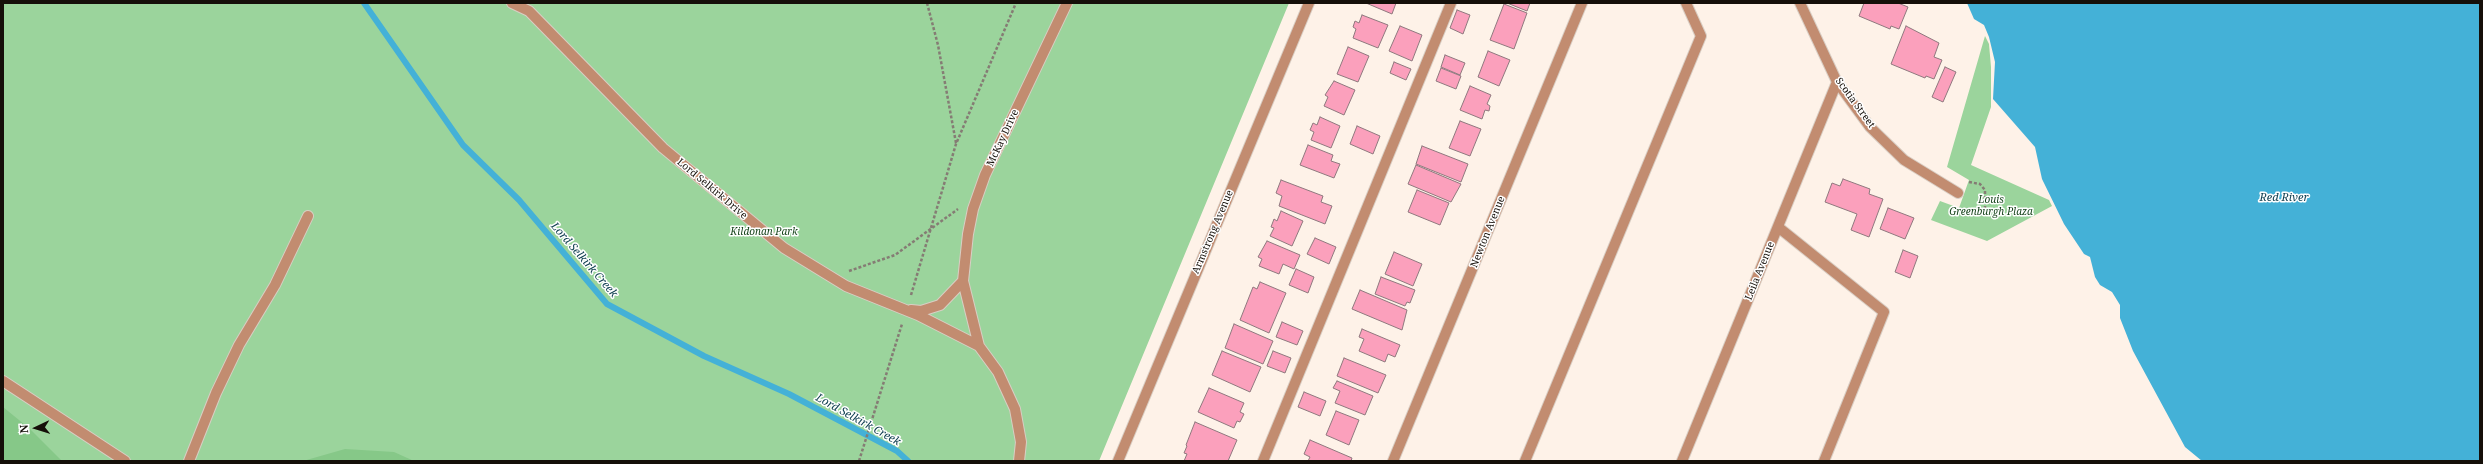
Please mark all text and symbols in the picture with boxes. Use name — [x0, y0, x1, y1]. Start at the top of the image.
street label: Scotia Street — [1833, 76, 1877, 130]
street label: McKay Drive — [985, 108, 1021, 168]
street label: Lord Selkirk Drive — [674, 156, 750, 222]
street label: Armstrong Avenue — [1190, 188, 1236, 276]
water label: Red River — [2259, 191, 2309, 205]
park label: Louis Greenburgh Plaza — [1949, 194, 2033, 218]
street label: Newton Avenue — [1468, 195, 1508, 269]
water label: Lord Selkirk Creek — [548, 220, 620, 300]
park label: Kildonan Park — [730, 226, 798, 238]
street label: Leila Avenue — [1743, 240, 1777, 302]
water label: Lord Selkirk Creek — [813, 391, 903, 449]
north arrow — [16, 408, 56, 448]
text: N — [16, 424, 31, 434]

